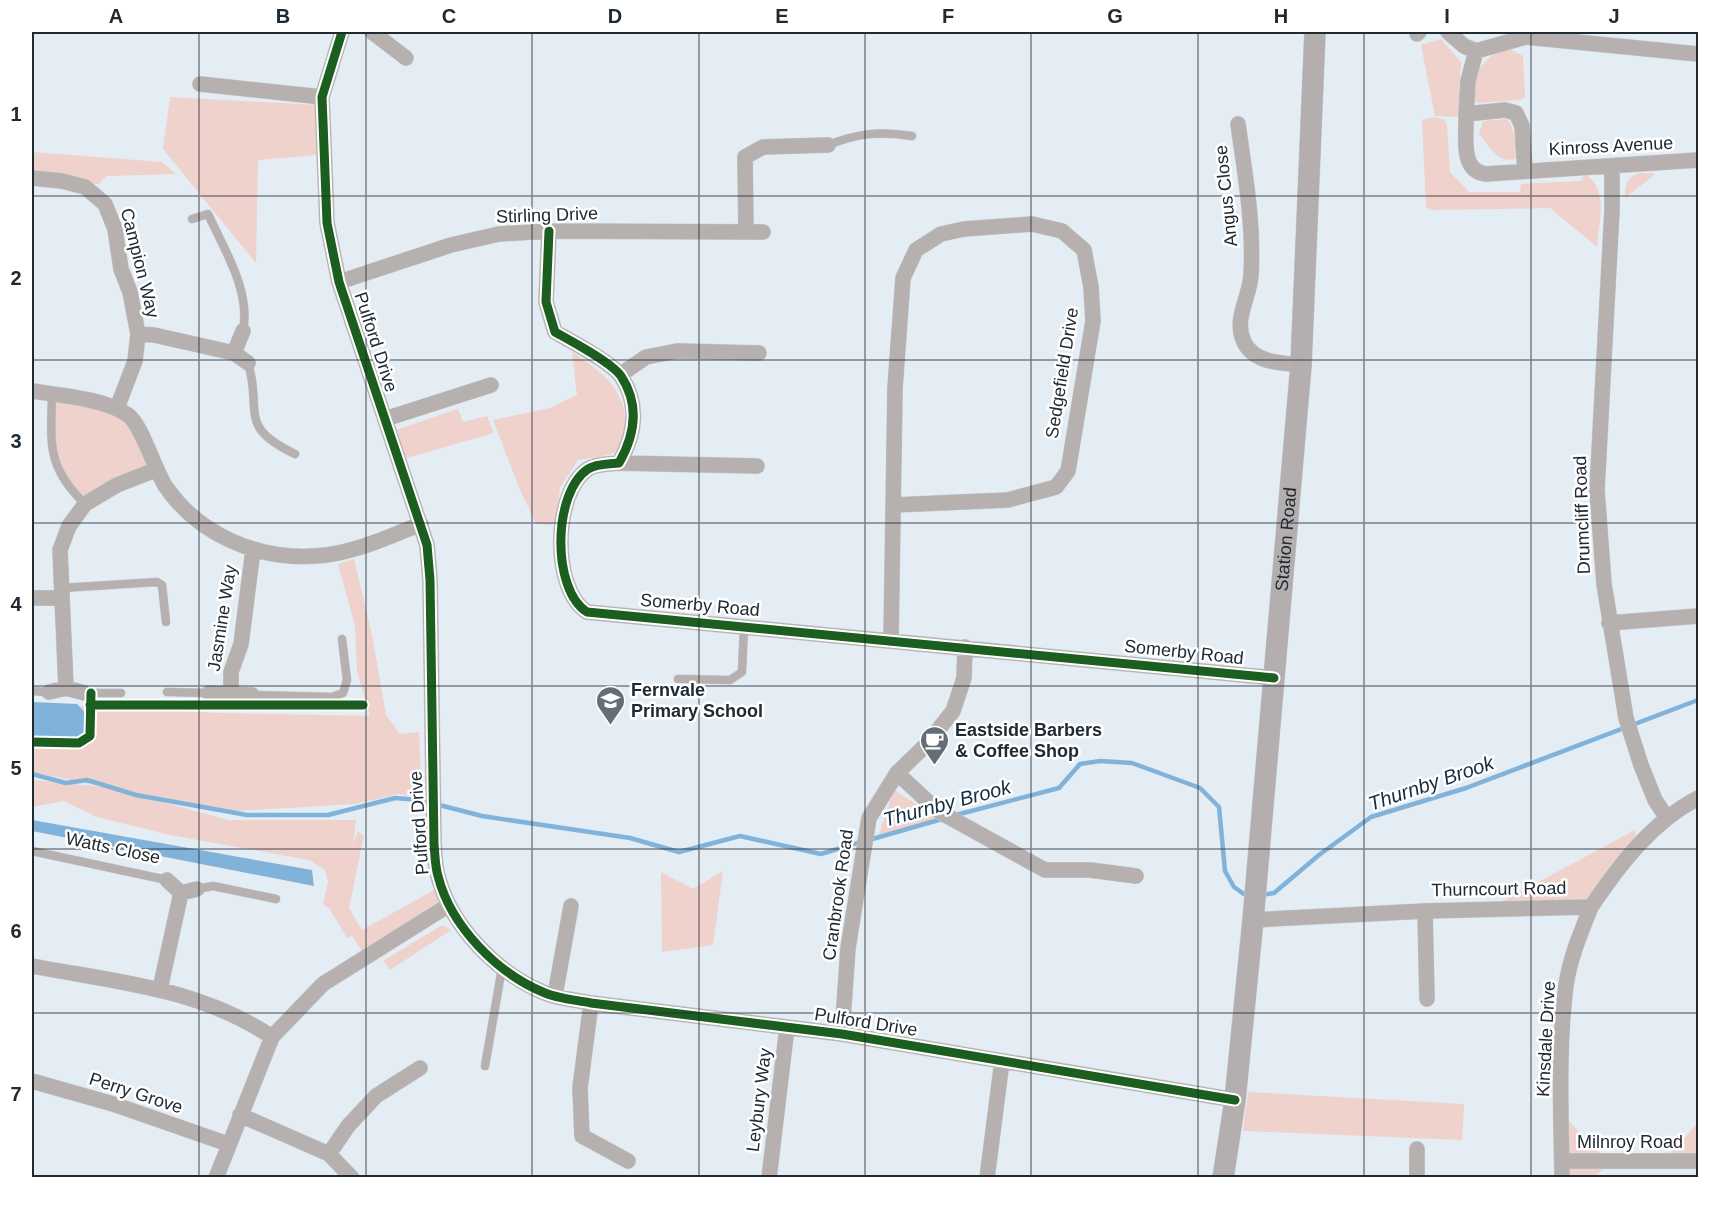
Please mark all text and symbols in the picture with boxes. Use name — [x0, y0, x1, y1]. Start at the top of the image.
text: A — [109, 5, 123, 27]
text: B — [276, 5, 290, 27]
text: C — [442, 5, 456, 27]
text: D — [608, 5, 622, 27]
text: E — [775, 5, 789, 27]
text: F — [942, 5, 954, 27]
text: G — [1107, 5, 1123, 27]
text: H — [1274, 5, 1288, 27]
text: I — [1444, 5, 1450, 27]
text: J — [1608, 5, 1620, 27]
text: 1 — [10, 103, 22, 125]
street label: Kinross Avenue — [1548, 133, 1674, 159]
street label: Angus Close — [1211, 144, 1241, 248]
street label: Stirling Drive — [496, 203, 598, 227]
street label: Campion Way — [117, 206, 163, 320]
text: 2 — [10, 267, 22, 289]
street label: Pulford Drive — [350, 289, 402, 395]
street label: Sedgefield Drive — [1042, 306, 1082, 440]
text: 3 — [10, 430, 22, 452]
street label: Drumcliff Road — [1570, 455, 1594, 575]
street label: Station Road — [1271, 486, 1300, 592]
street label: Jasmine Way — [204, 563, 240, 673]
street label: Somerby Road — [639, 590, 761, 620]
text: 4 — [10, 593, 22, 615]
street label: Somerby Road — [1123, 636, 1245, 668]
place label: Fernvale Primary School — [631, 680, 763, 721]
school or university icon: Fernvale Primary School — [594, 684, 626, 726]
place label: Eastside Barbers & Coffee Shop — [955, 720, 1102, 761]
cafe icon: Eastside Barbers & Coffee Shop — [918, 724, 950, 766]
water label: Thurnby Brook — [1365, 751, 1498, 815]
text: 5 — [10, 757, 22, 779]
street label: Pulford Drive — [405, 770, 433, 876]
water label: Thurnby Brook — [881, 775, 1014, 831]
street label: Watts Close — [64, 828, 162, 868]
street label: Cranbrook Road — [819, 828, 857, 962]
street label: Thurncourt Road — [1431, 878, 1567, 900]
text: 6 — [10, 920, 22, 942]
street label: Kinsdale Drive — [1533, 981, 1559, 1097]
street label: Pulford Drive — [813, 1004, 919, 1040]
street label: Leybury Way — [743, 1047, 775, 1153]
street label: Perry Grove — [87, 1068, 185, 1118]
text: 7 — [10, 1083, 22, 1105]
street label: Milnroy Road — [1577, 1132, 1683, 1152]

